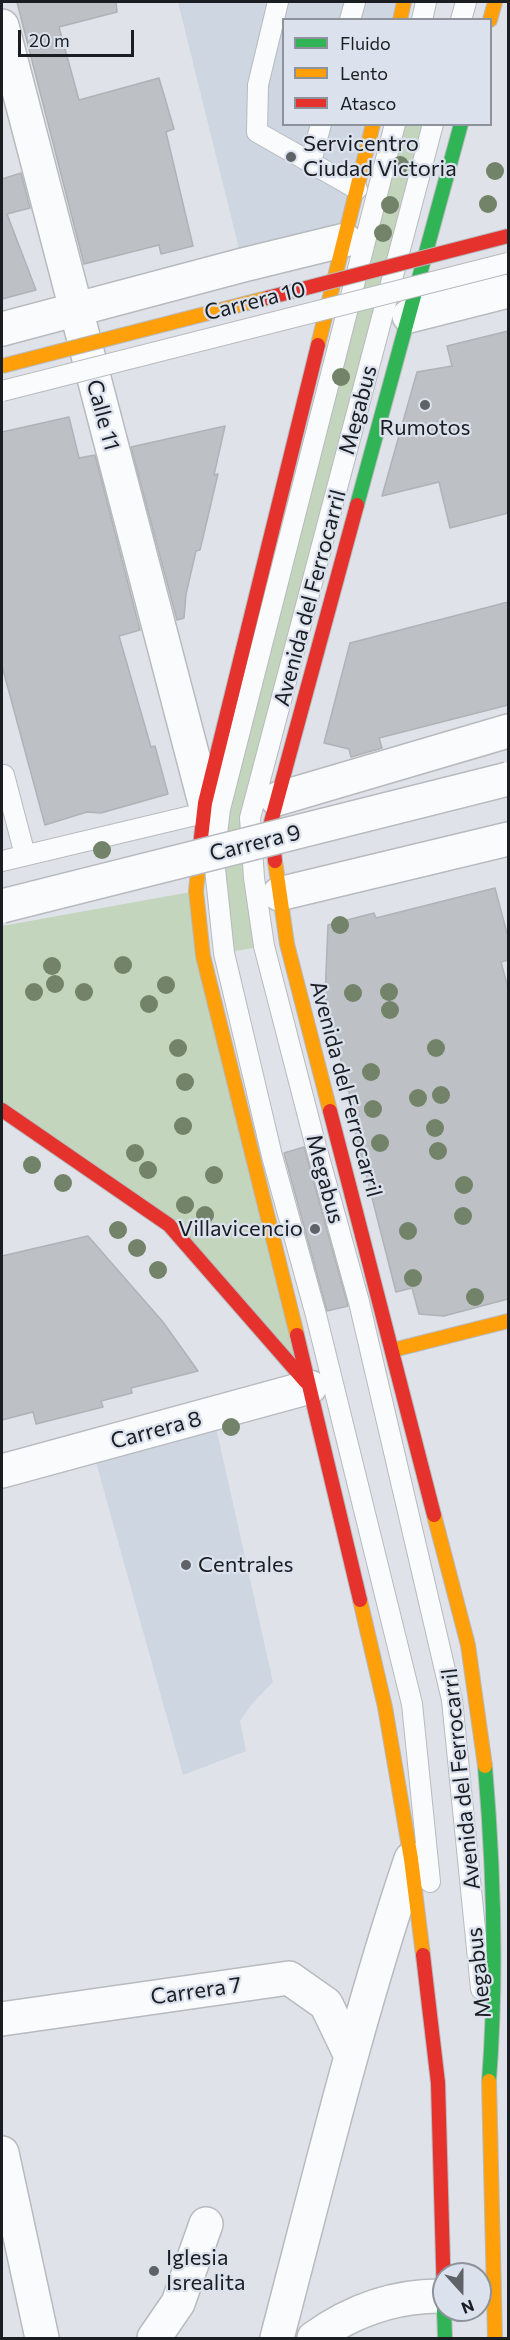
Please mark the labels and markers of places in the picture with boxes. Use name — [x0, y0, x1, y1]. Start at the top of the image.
place label: Servicentro Ciudad Victoria — [303, 131, 457, 182]
marker: Servicentro Ciudad Victoria — [284, 150, 298, 164]
marker: Rumotos — [418, 398, 432, 412]
place label: Rumotos — [380, 415, 470, 441]
place label: Villavicencio — [178, 1216, 303, 1242]
marker: Villavicencio — [308, 1222, 322, 1236]
place label: Centrales — [198, 1552, 294, 1578]
marker: Centrales — [179, 1558, 193, 1572]
place label: Iglesia Isrealita — [166, 2245, 245, 2296]
marker: Iglesia Isrealita — [147, 2264, 161, 2278]

